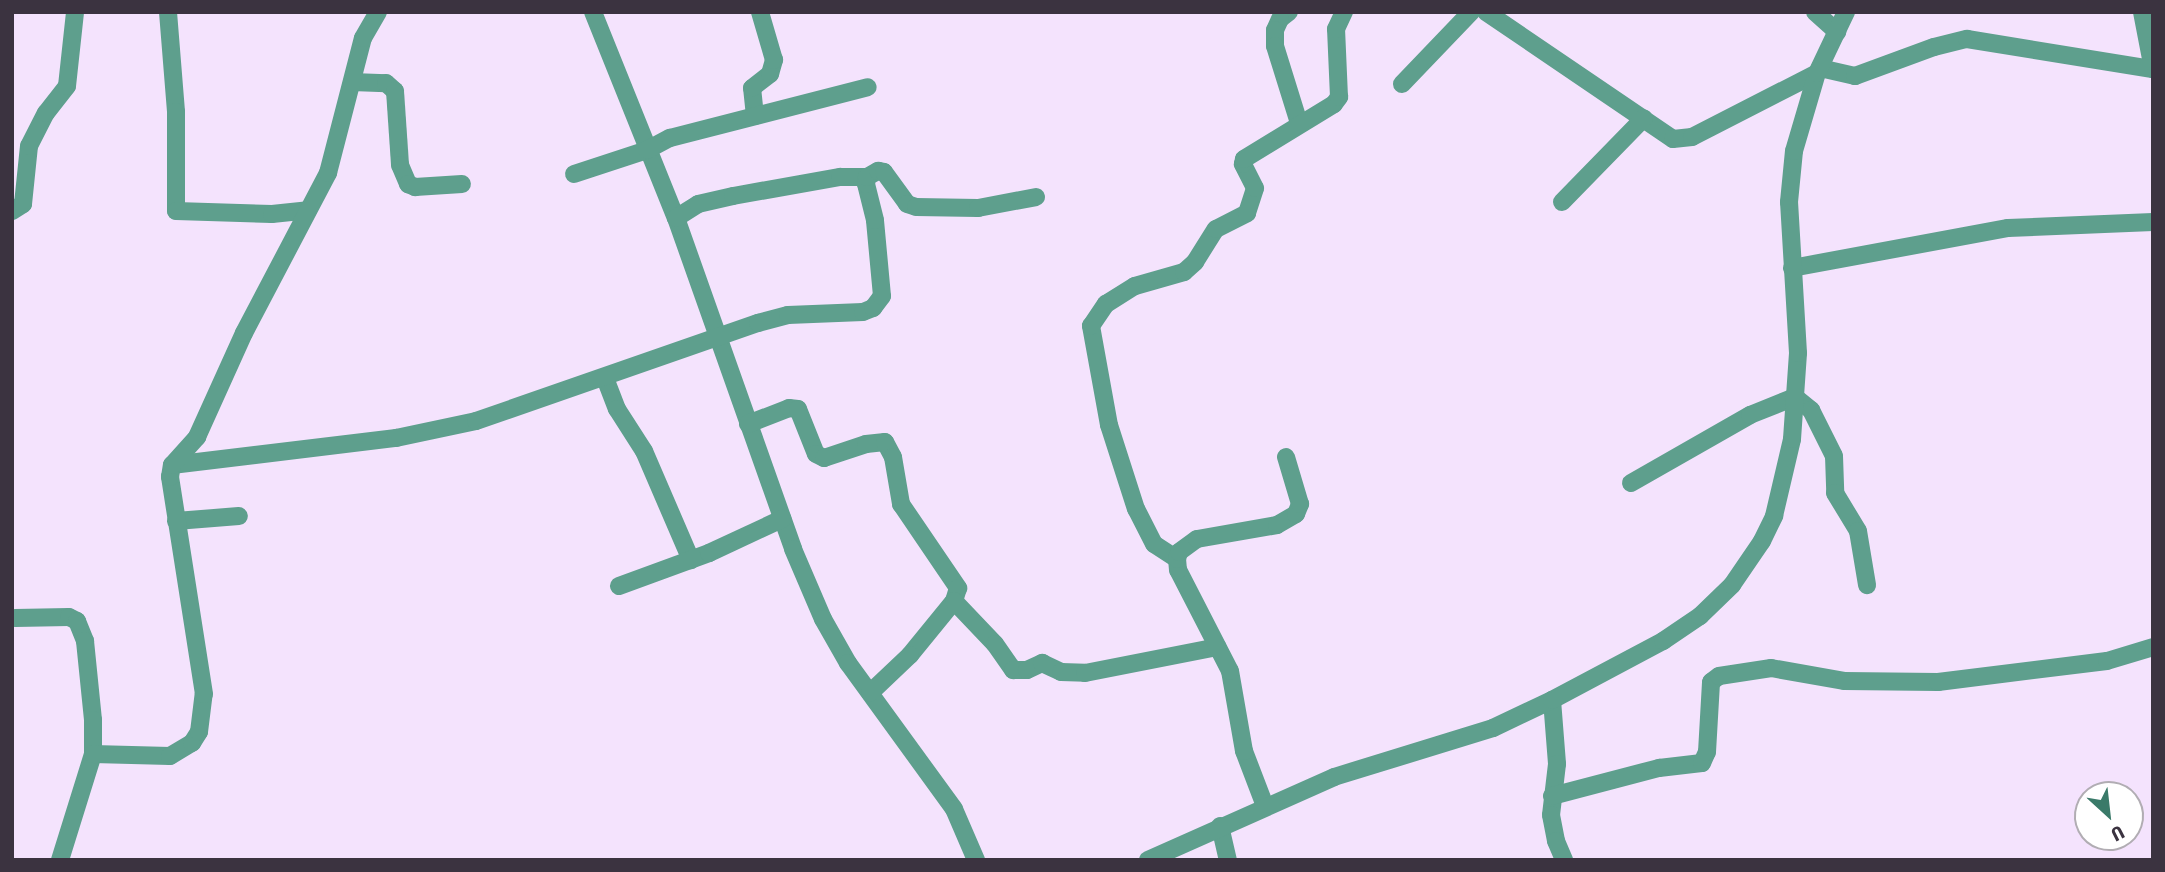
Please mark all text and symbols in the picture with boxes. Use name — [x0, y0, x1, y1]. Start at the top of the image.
north arrow — [2074, 781, 2144, 851]
text: U — [2108, 821, 2128, 846]

